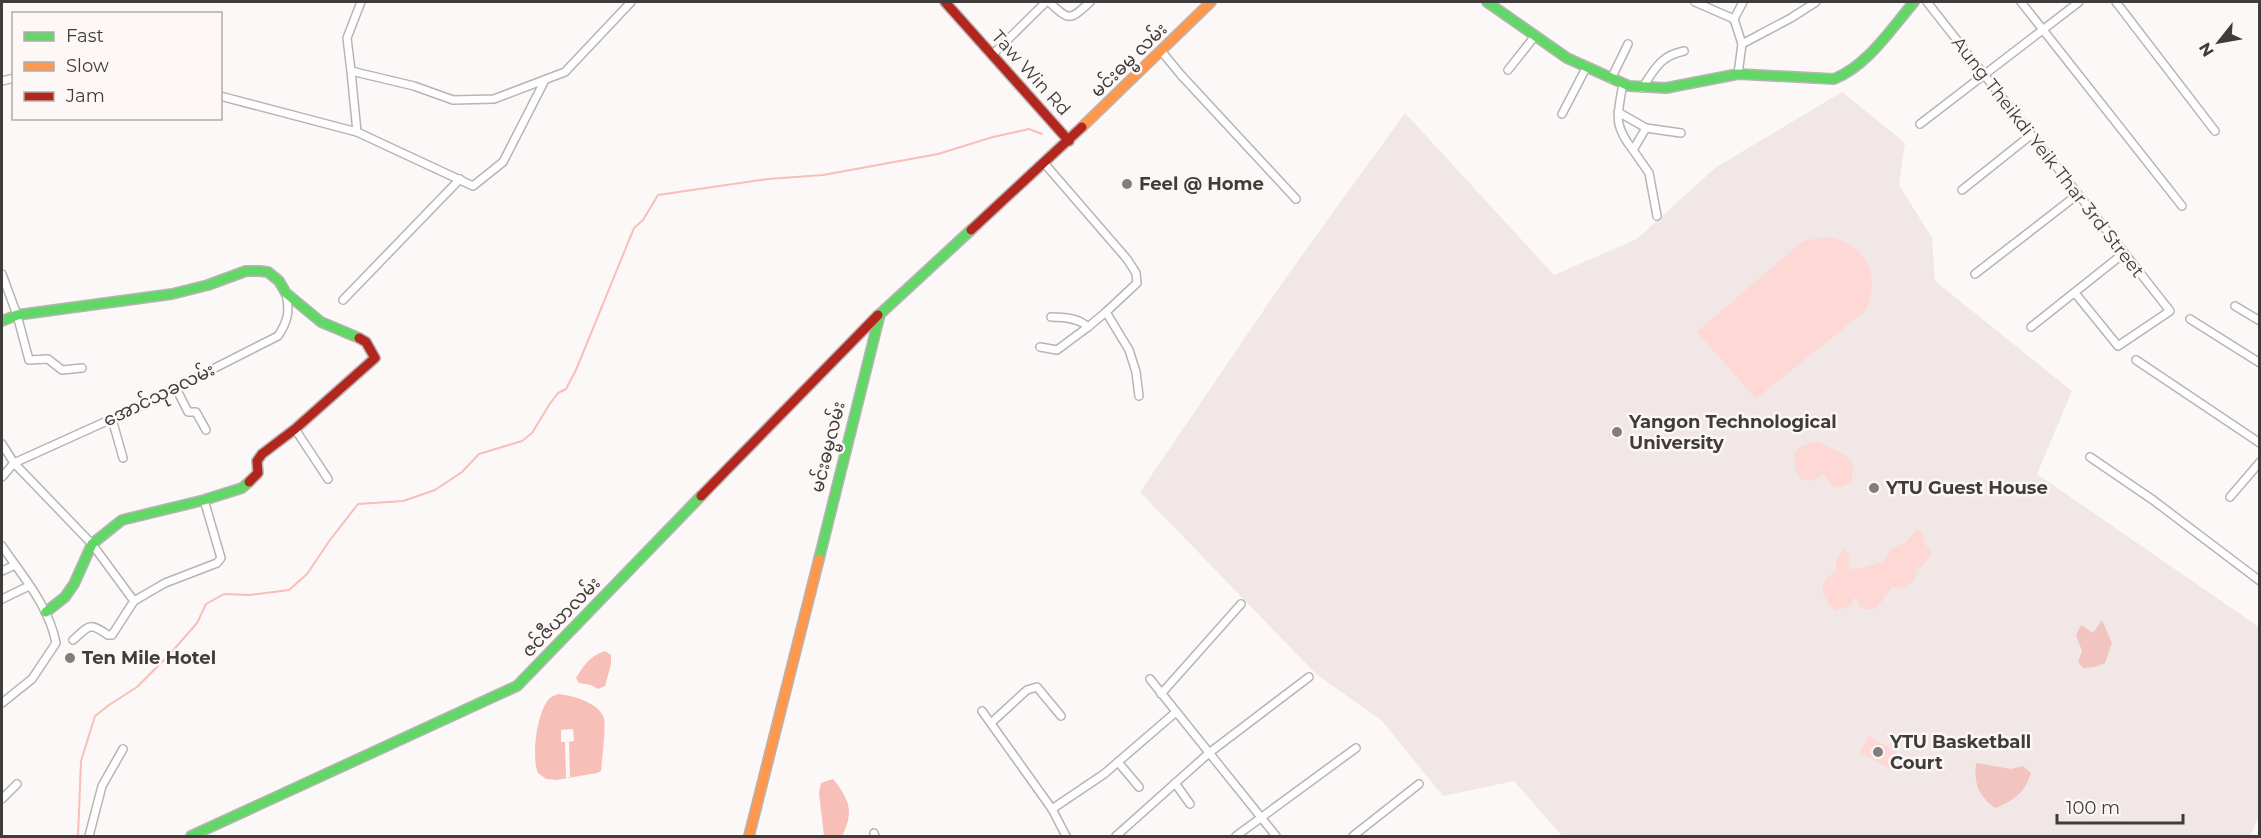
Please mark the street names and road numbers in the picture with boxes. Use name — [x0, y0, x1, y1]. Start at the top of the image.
street label: မင်းဓမ္မ လမ်း — [1085, 17, 1175, 105]
street label: Taw Win Rd — [987, 26, 1075, 120]
street label: Aung Theikdi Yeik Thar 3rd Street — [1947, 32, 2149, 282]
street label: အောင်သုခလမ်း — [99, 357, 220, 435]
street label: မင်းဓမ္မလမ်း — [804, 399, 854, 496]
street label: ဇင်ဇီယာလမ်း — [515, 570, 605, 662]

